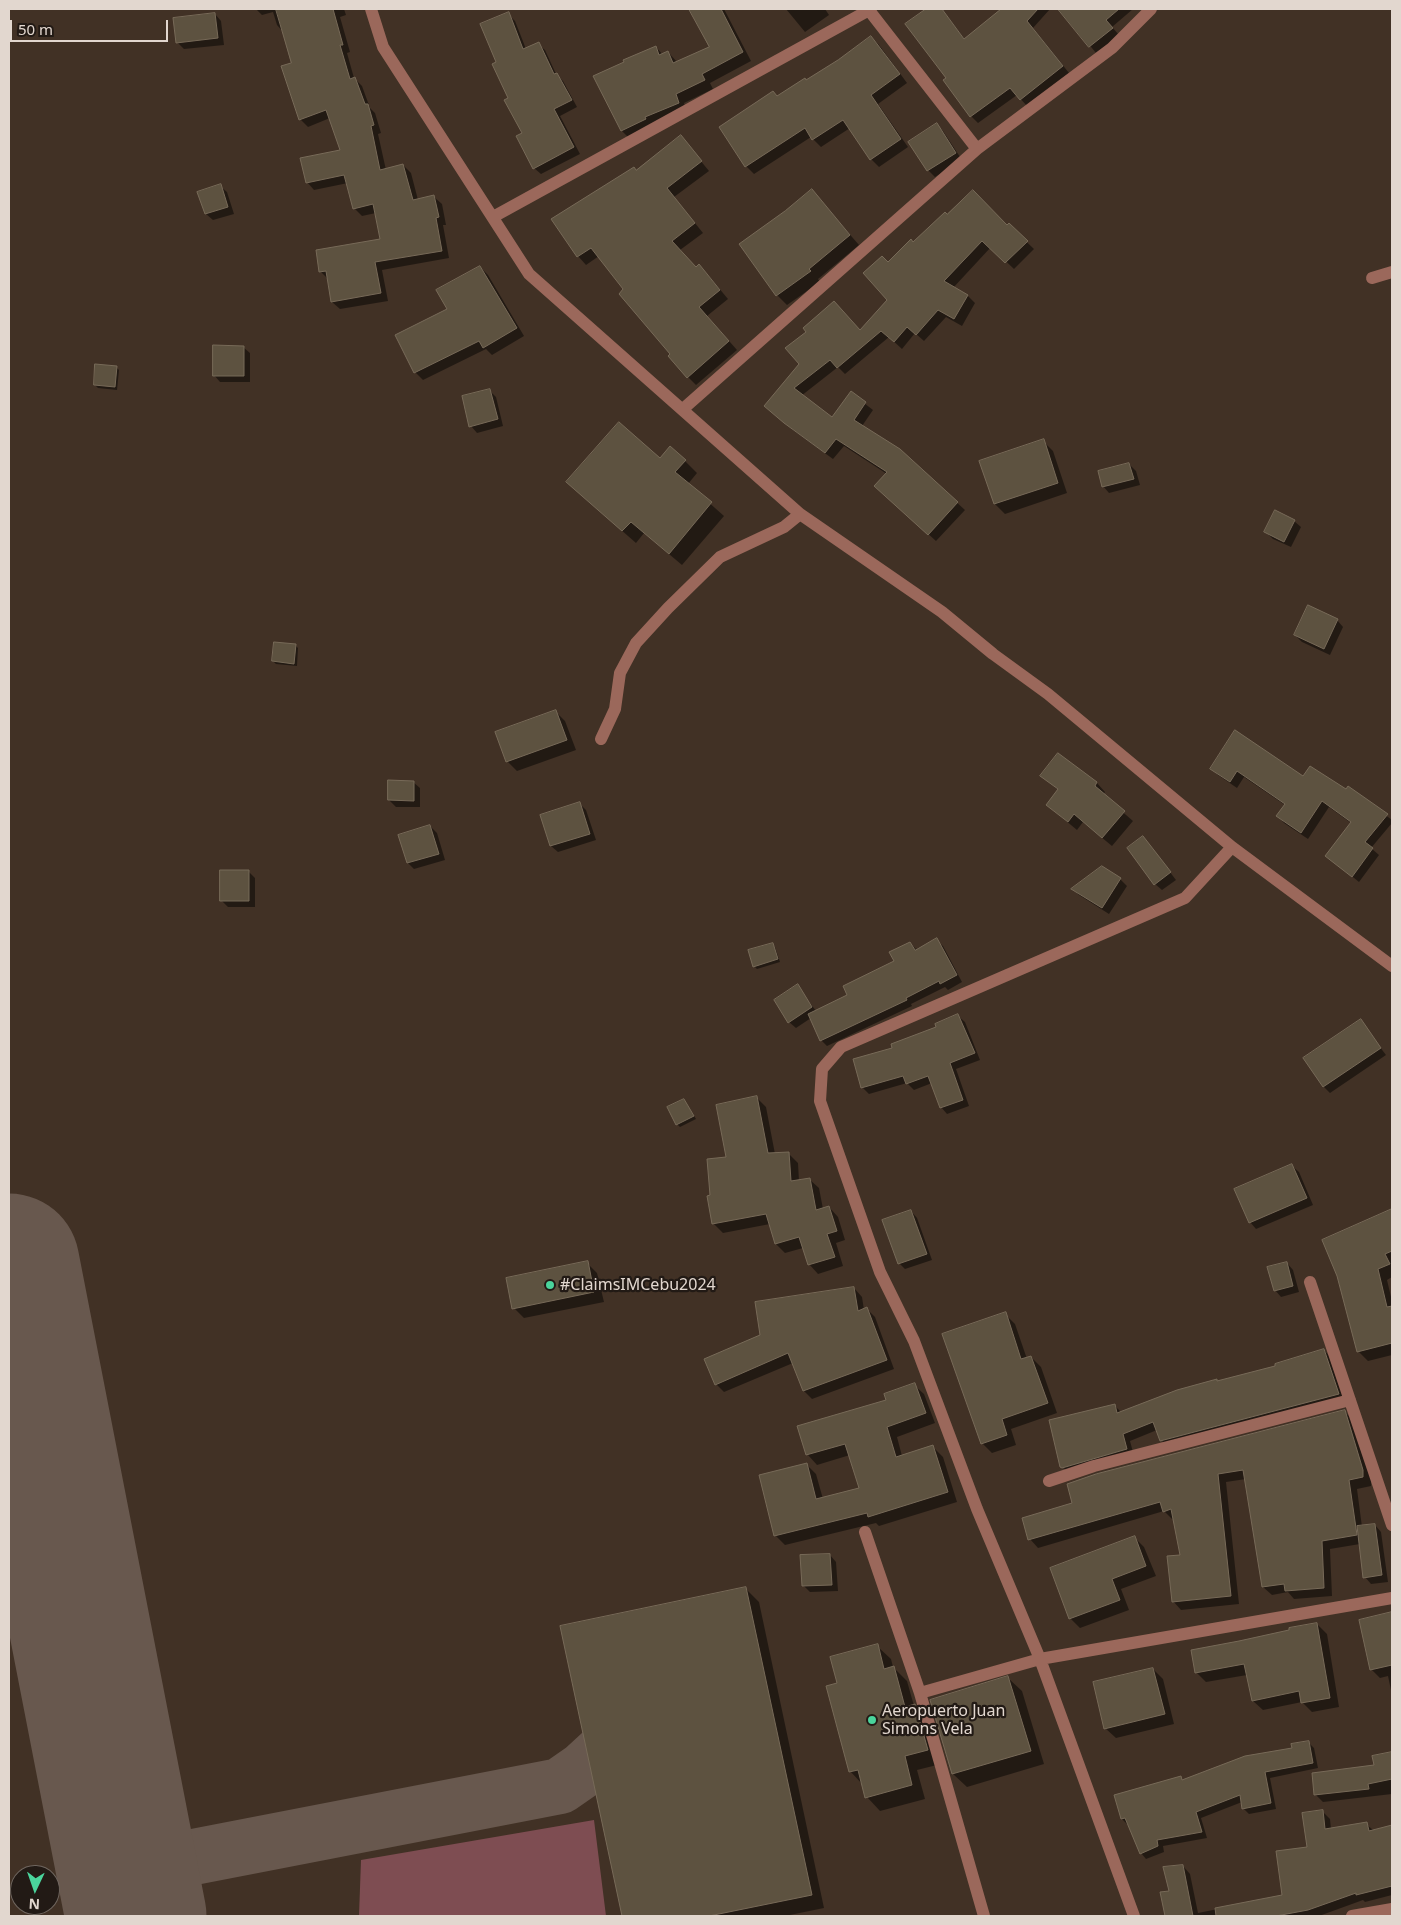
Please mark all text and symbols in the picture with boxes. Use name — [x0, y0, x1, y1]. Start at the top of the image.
scale bar — [12, 10, 170, 42]
text: 50 m — [18, 19, 53, 39]
place label: #ClaimsIMCebu2024 — [560, 1275, 716, 1295]
marker: #ClaimsIMCebu2024 — [544, 1279, 556, 1291]
place label: Aeropuerto Juan Simons Vela — [882, 1701, 1005, 1739]
marker: Aeropuerto Juan Simons Vela — [866, 1714, 878, 1726]
north arrow — [10, 1865, 60, 1915]
text: N — [28, 1895, 40, 1914]

